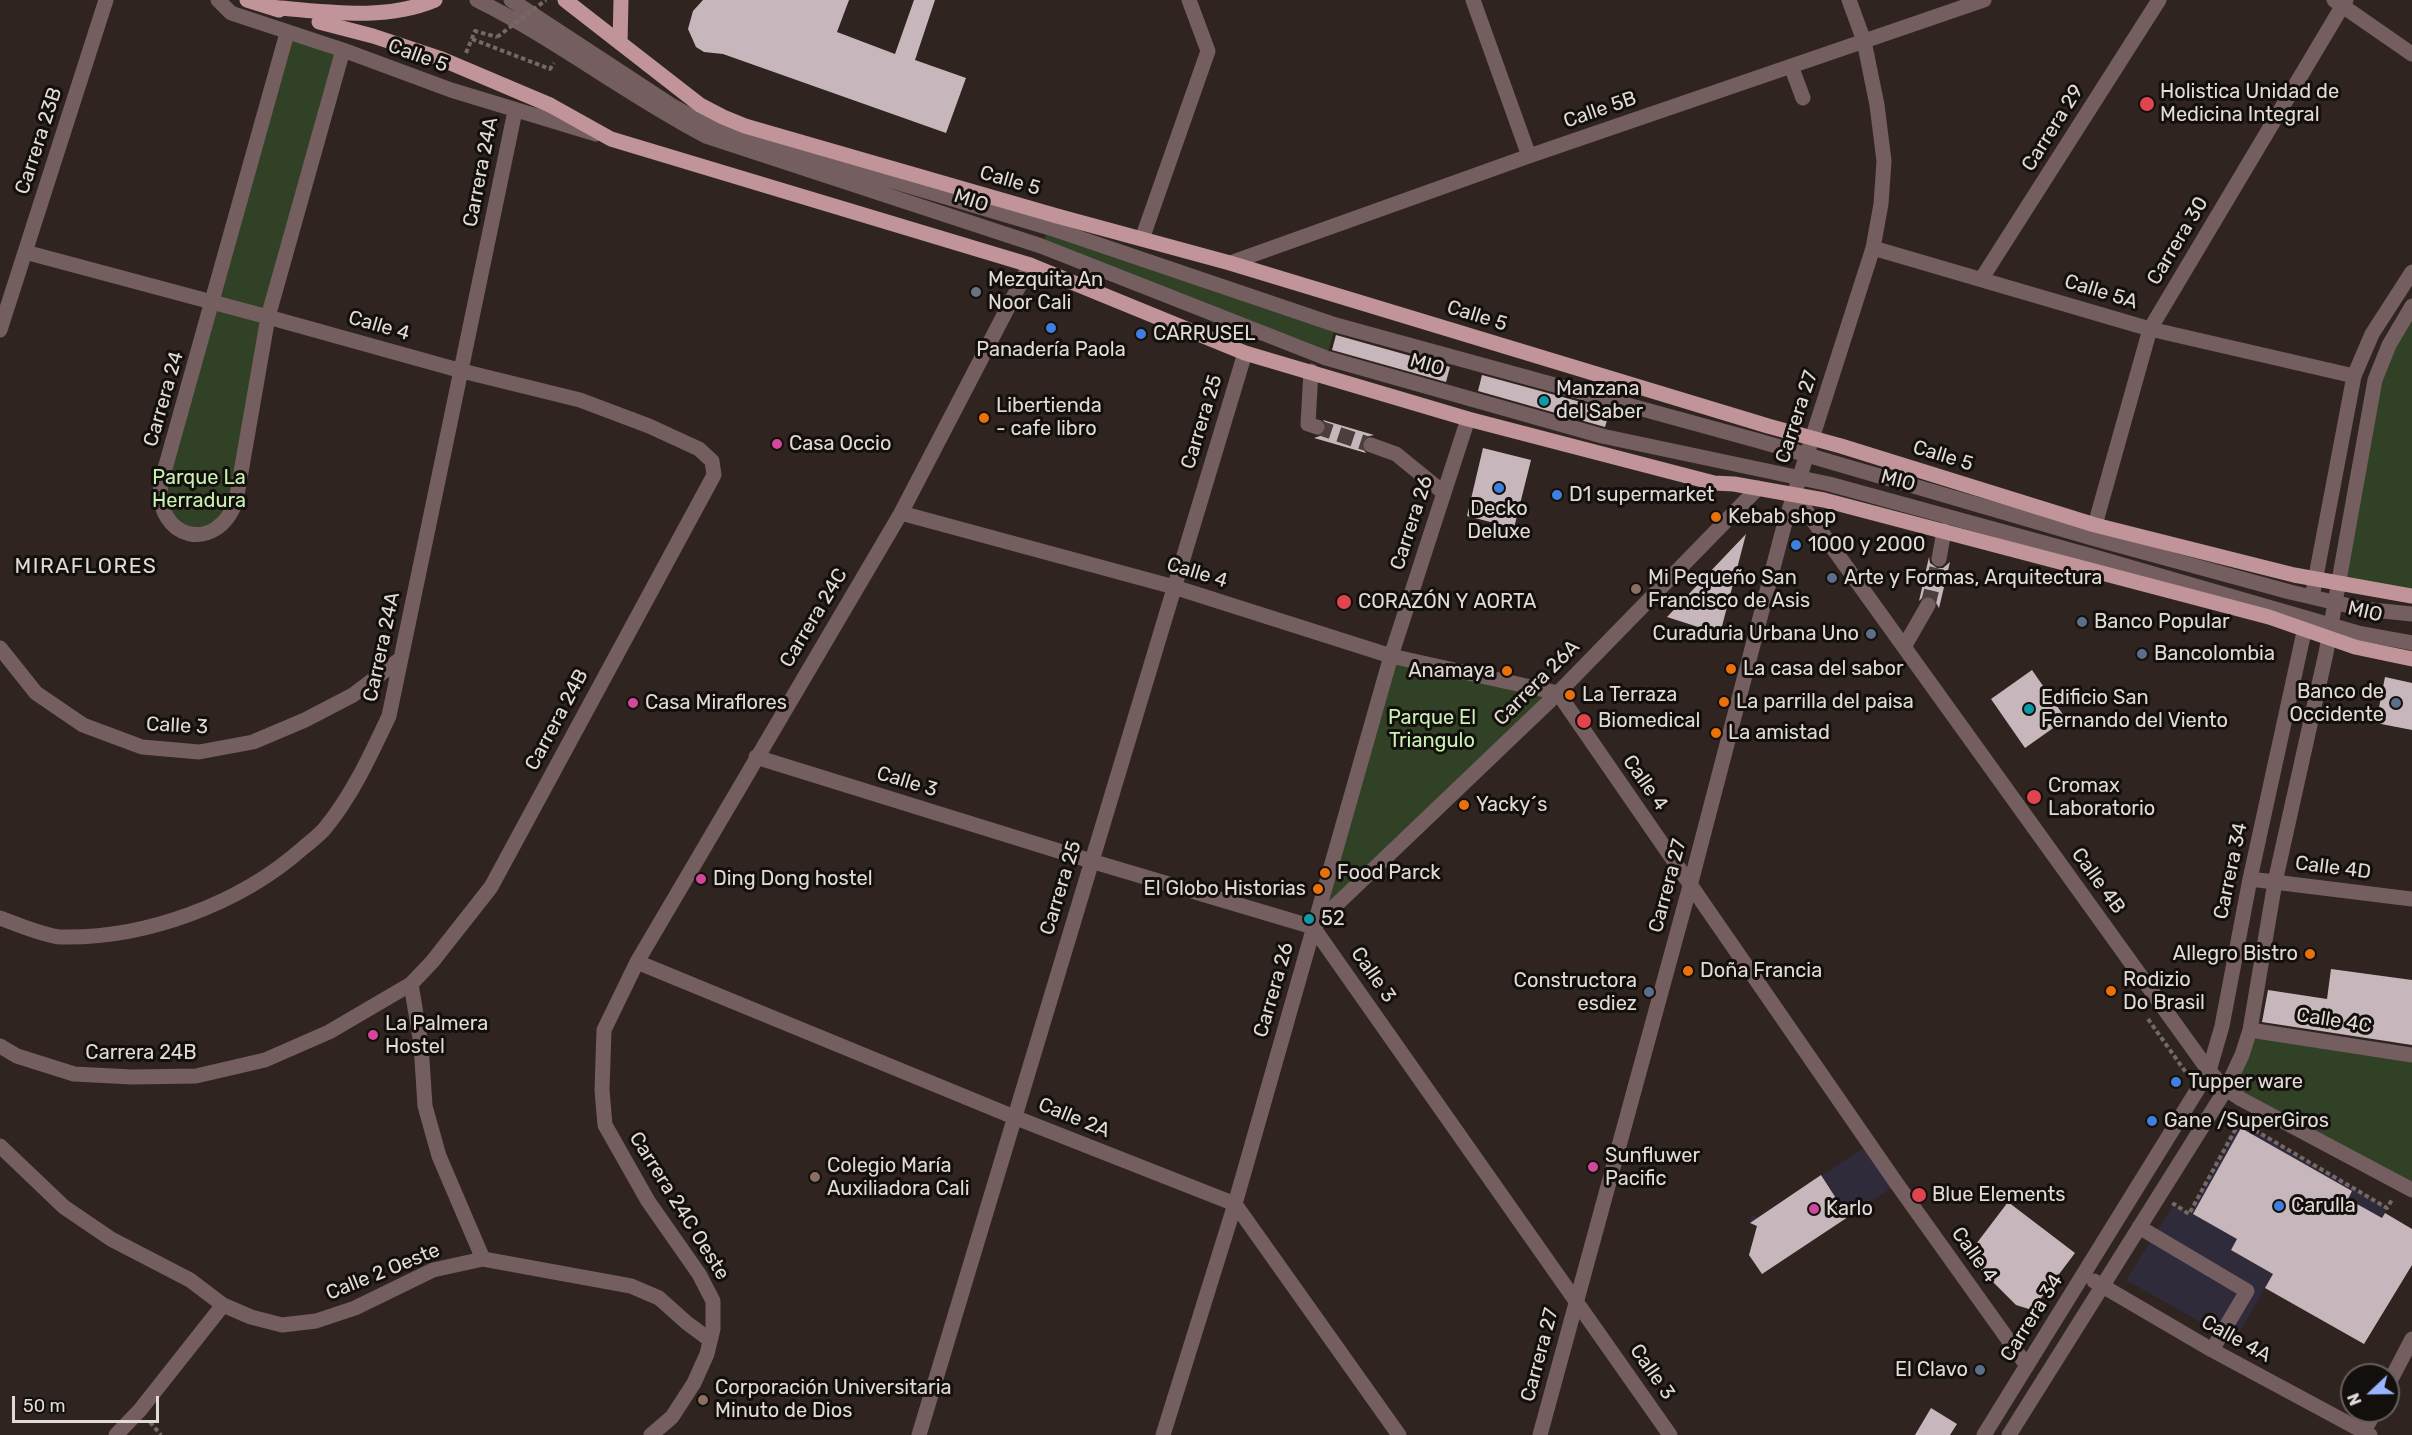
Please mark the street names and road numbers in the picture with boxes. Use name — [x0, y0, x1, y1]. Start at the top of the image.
street label: Calle 5 — [385, 34, 451, 78]
street label: Carrera 29 — [2017, 80, 2089, 176]
street label: Carrera 23B — [10, 84, 68, 198]
street label: Calle 5B — [1560, 86, 1640, 134]
street label: Carrera 24A — [459, 115, 503, 229]
street label: Calle 5 — [977, 161, 1043, 201]
street label: MIO — [951, 184, 991, 218]
street label: Carrera 30 — [2142, 193, 2214, 289]
street label: Calle 5A — [2061, 269, 2141, 315]
street label: Calle 5 — [1444, 295, 1510, 337]
street label: Calle 4 — [346, 306, 412, 346]
street label: Carrera 24 — [139, 349, 189, 449]
street label: MIO — [1407, 349, 1447, 381]
street label: Carrera 27 — [1771, 368, 1823, 466]
street label: Carrera 25 — [1176, 372, 1228, 472]
street label: Calle 5 — [1910, 435, 1976, 477]
street label: MIO — [1878, 465, 1918, 497]
street label: Carrera 26 — [1385, 473, 1439, 573]
street label: Calle 4 — [1164, 552, 1230, 594]
street label: Carrera 24C — [775, 564, 853, 672]
street label: Carrera 24A — [359, 590, 405, 704]
street label: MIO — [2345, 596, 2385, 628]
street label: Carrera 26A — [1489, 635, 1585, 731]
street label: Carrera 24B — [520, 665, 594, 775]
street label: Calle 3 — [145, 712, 209, 740]
street label: Calle 4 — [1617, 750, 1673, 816]
street label: Calle 3 — [874, 761, 940, 803]
street label: Carrera 34 — [2209, 820, 2253, 922]
street label: Carrera 27 — [1644, 837, 1692, 935]
street label: Carrera 25 — [1035, 838, 1087, 938]
street label: Calle 4B — [2066, 843, 2130, 919]
street label: Calle 4D — [2294, 851, 2372, 885]
street label: Carrera 26 — [1249, 940, 1299, 1040]
street label: Calle 3 — [1345, 943, 1401, 1007]
street label: Calle 4C — [2295, 1003, 2373, 1039]
street label: Carrera 24B — [85, 1041, 197, 1065]
street label: Calle 2A — [1035, 1093, 1113, 1143]
street label: Carrera 24C Oeste — [624, 1128, 734, 1284]
street label: Calle 4 — [1946, 1223, 2002, 1287]
street label: Calle 2 Oeste — [323, 1238, 443, 1306]
street label: Carrera 34 — [1996, 1270, 2068, 1366]
street label: Carrera 27 — [1516, 1306, 1564, 1404]
street label: Calle 4A — [2197, 1310, 2275, 1368]
street label: Calle 3 — [1624, 1340, 1680, 1404]

